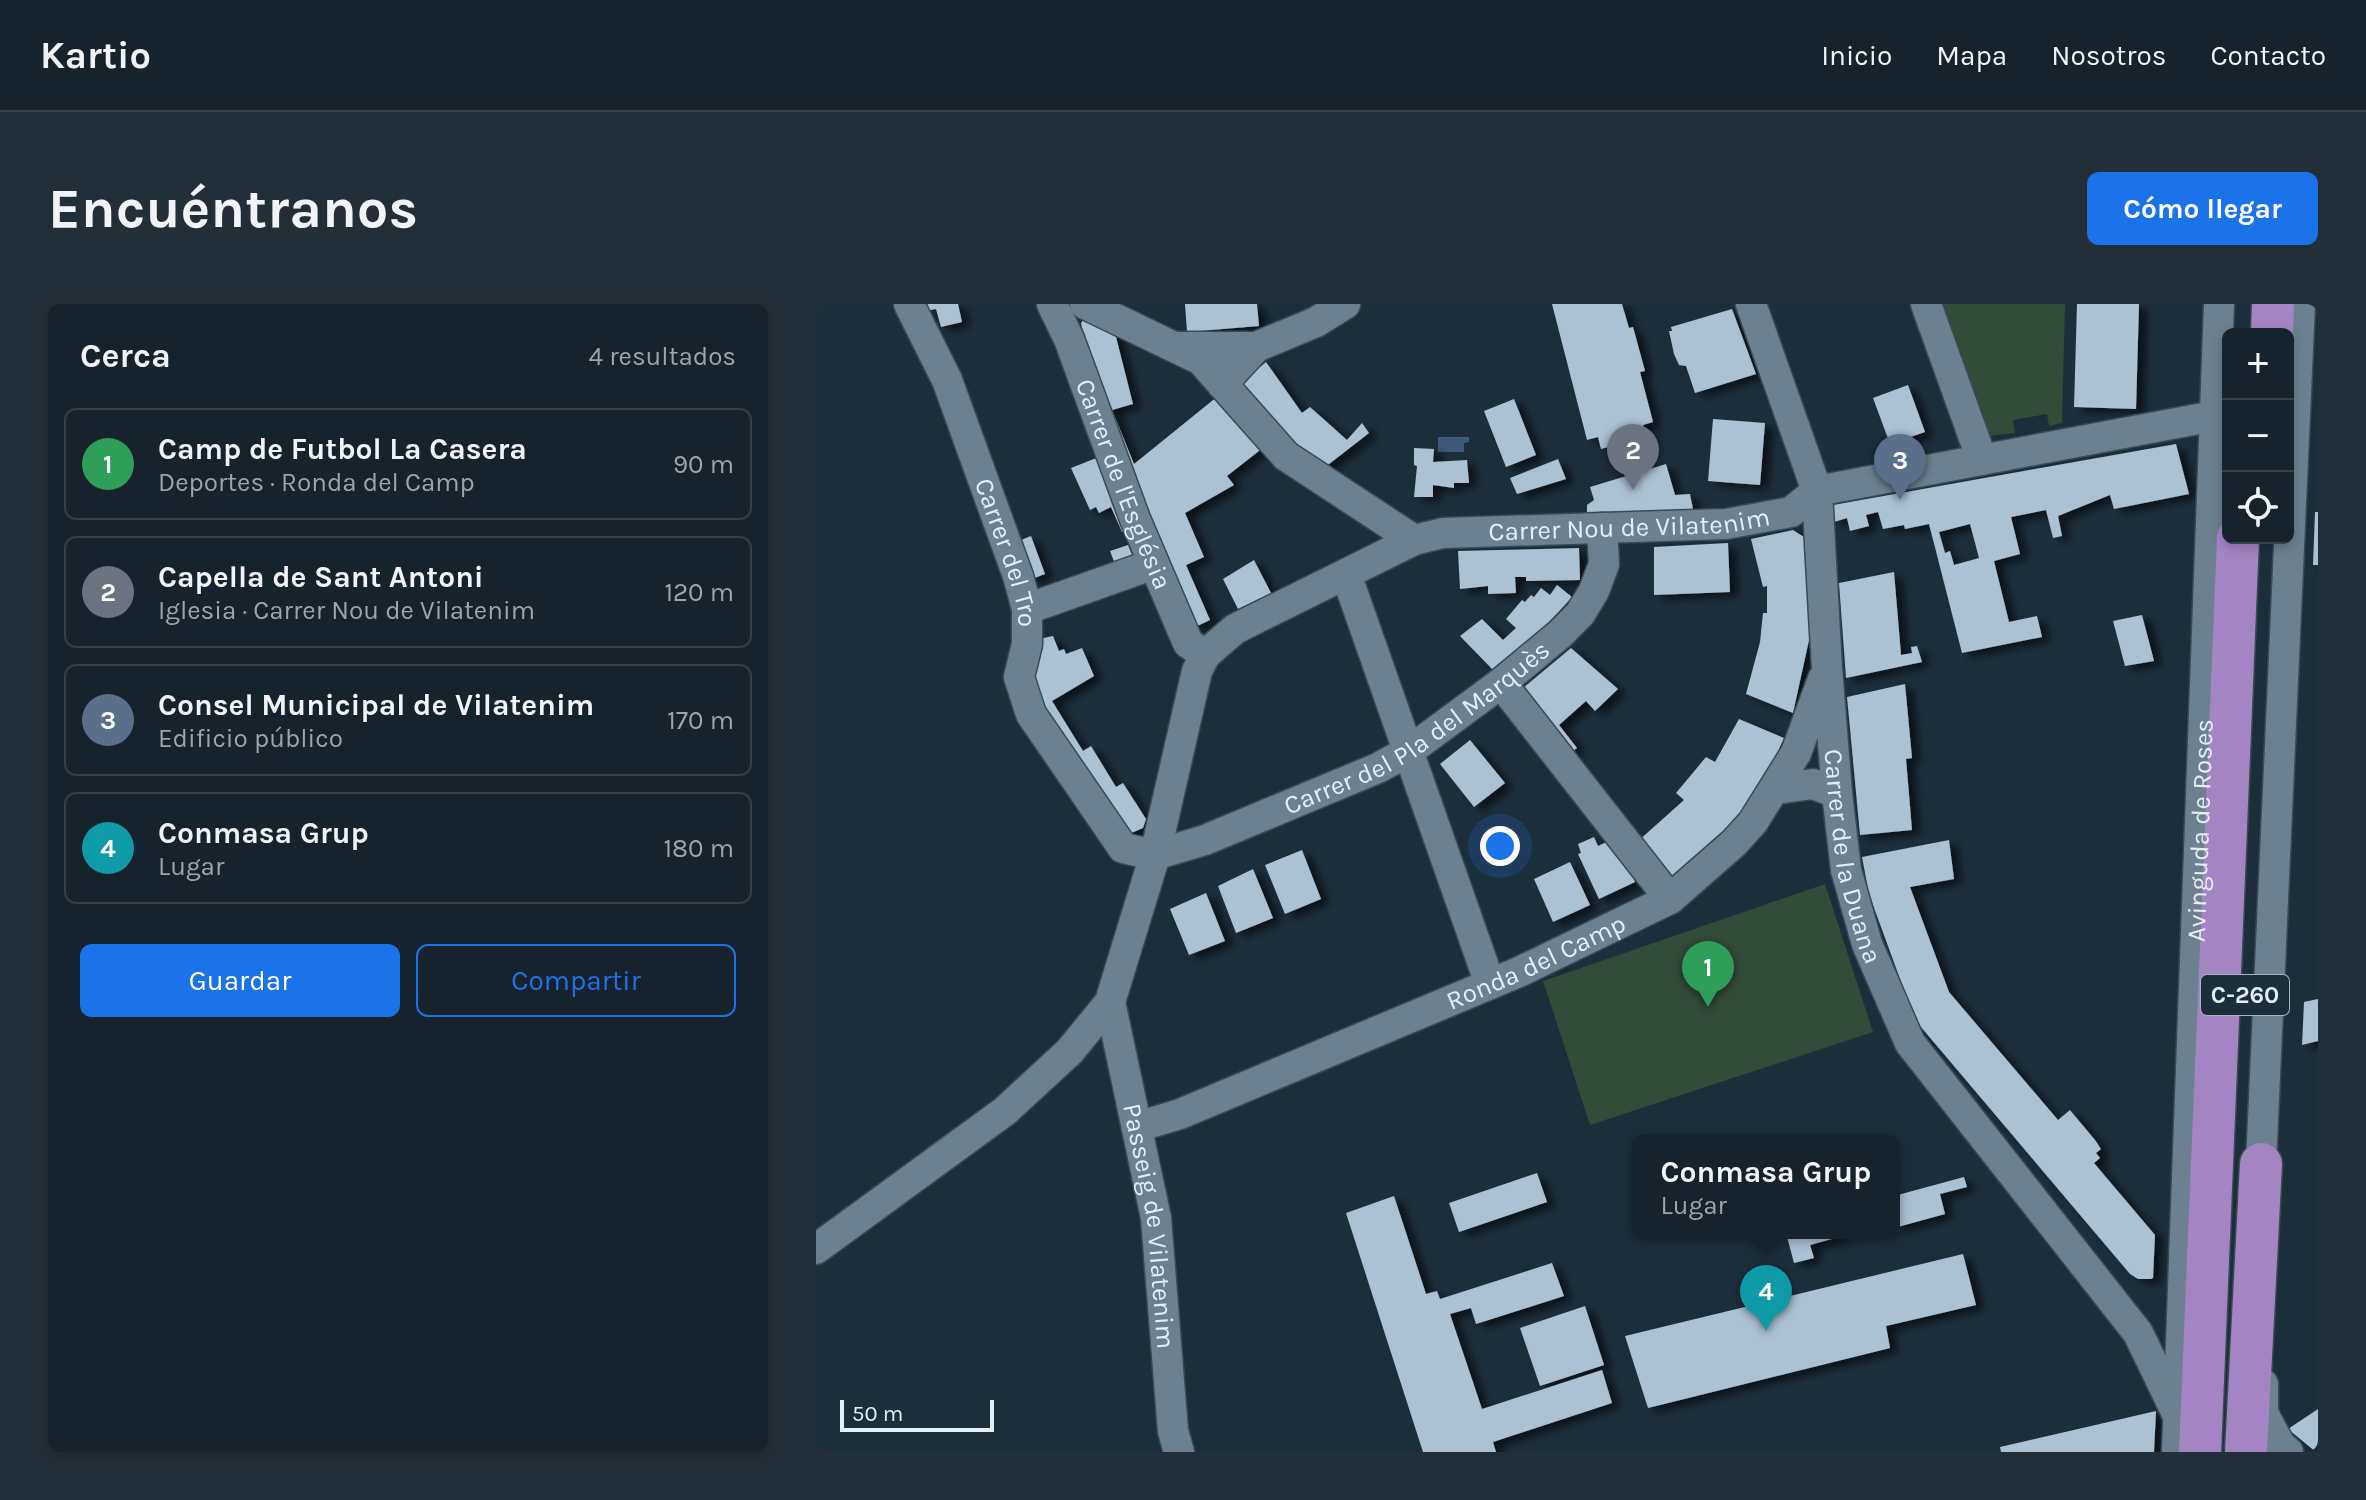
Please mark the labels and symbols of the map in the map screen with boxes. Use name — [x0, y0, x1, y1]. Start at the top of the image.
street label: Carrer de l'Església — [1069, 375, 1178, 594]
pin: 2 — [1607, 424, 1659, 490]
pin: 3 — [1874, 434, 1926, 500]
street label: Carrer del Tro — [968, 474, 1043, 627]
street label: Carrer Nou de Vilatenim — [1488, 501, 1772, 548]
street label: Carrer del Pla del Marquès — [1279, 634, 1556, 821]
street label: Avinguda de Roses — [2181, 718, 2220, 942]
street label: Carrer de la Duana — [1818, 748, 1889, 968]
your location — [1480, 826, 1520, 866]
street label: Ronda del Camp — [1442, 908, 1631, 1017]
pin: 1 — [1682, 941, 1734, 1007]
road number: C-260 — [2201, 975, 2289, 1015]
street label: Passeig de Vilatenim — [1116, 1101, 1181, 1350]
pin: 4 — [1740, 1265, 1792, 1331]
scale bar — [840, 1396, 994, 1432]

